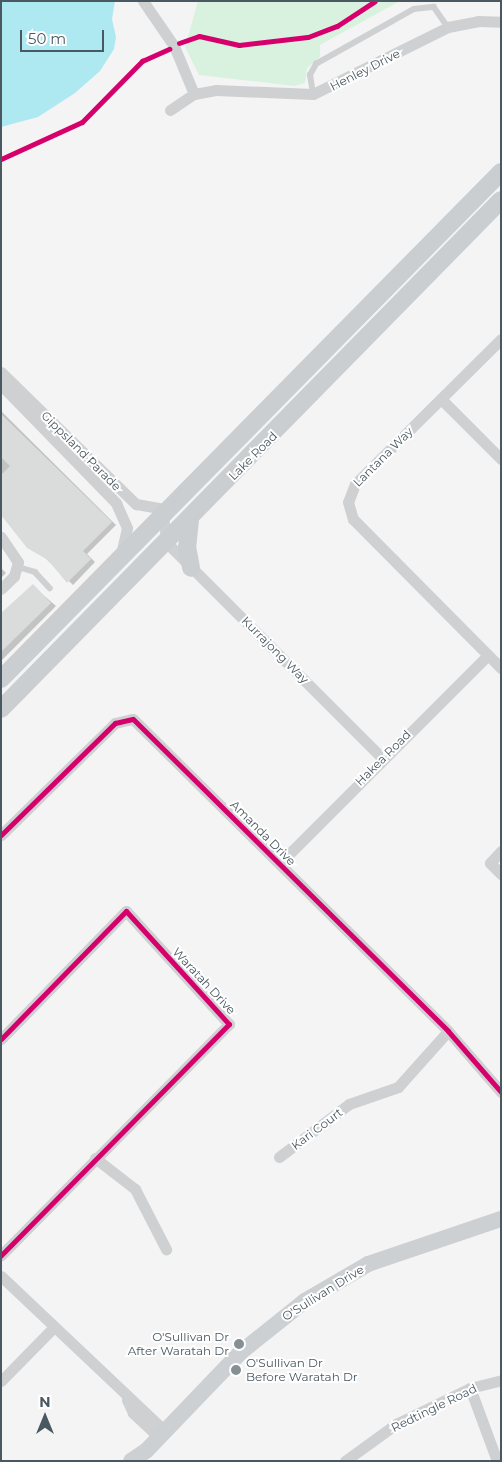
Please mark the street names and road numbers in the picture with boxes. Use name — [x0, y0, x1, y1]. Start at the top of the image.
street label: Henley Drive — [328, 46, 402, 94]
street label: Gippsland Parade — [38, 408, 124, 494]
street label: Lantana Way — [350, 424, 416, 490]
street label: Lake Road — [226, 429, 280, 483]
street label: Kurrajong Way — [239, 614, 311, 686]
street label: Hakea Road — [352, 727, 414, 789]
street label: Amanda Drive — [227, 797, 299, 869]
street label: Waratah Drive — [170, 945, 238, 1017]
street label: Kari Court — [289, 1105, 345, 1153]
street label: O'Sullivan Drive — [280, 1262, 366, 1324]
street label: Redtingle Road — [389, 1381, 479, 1435]

